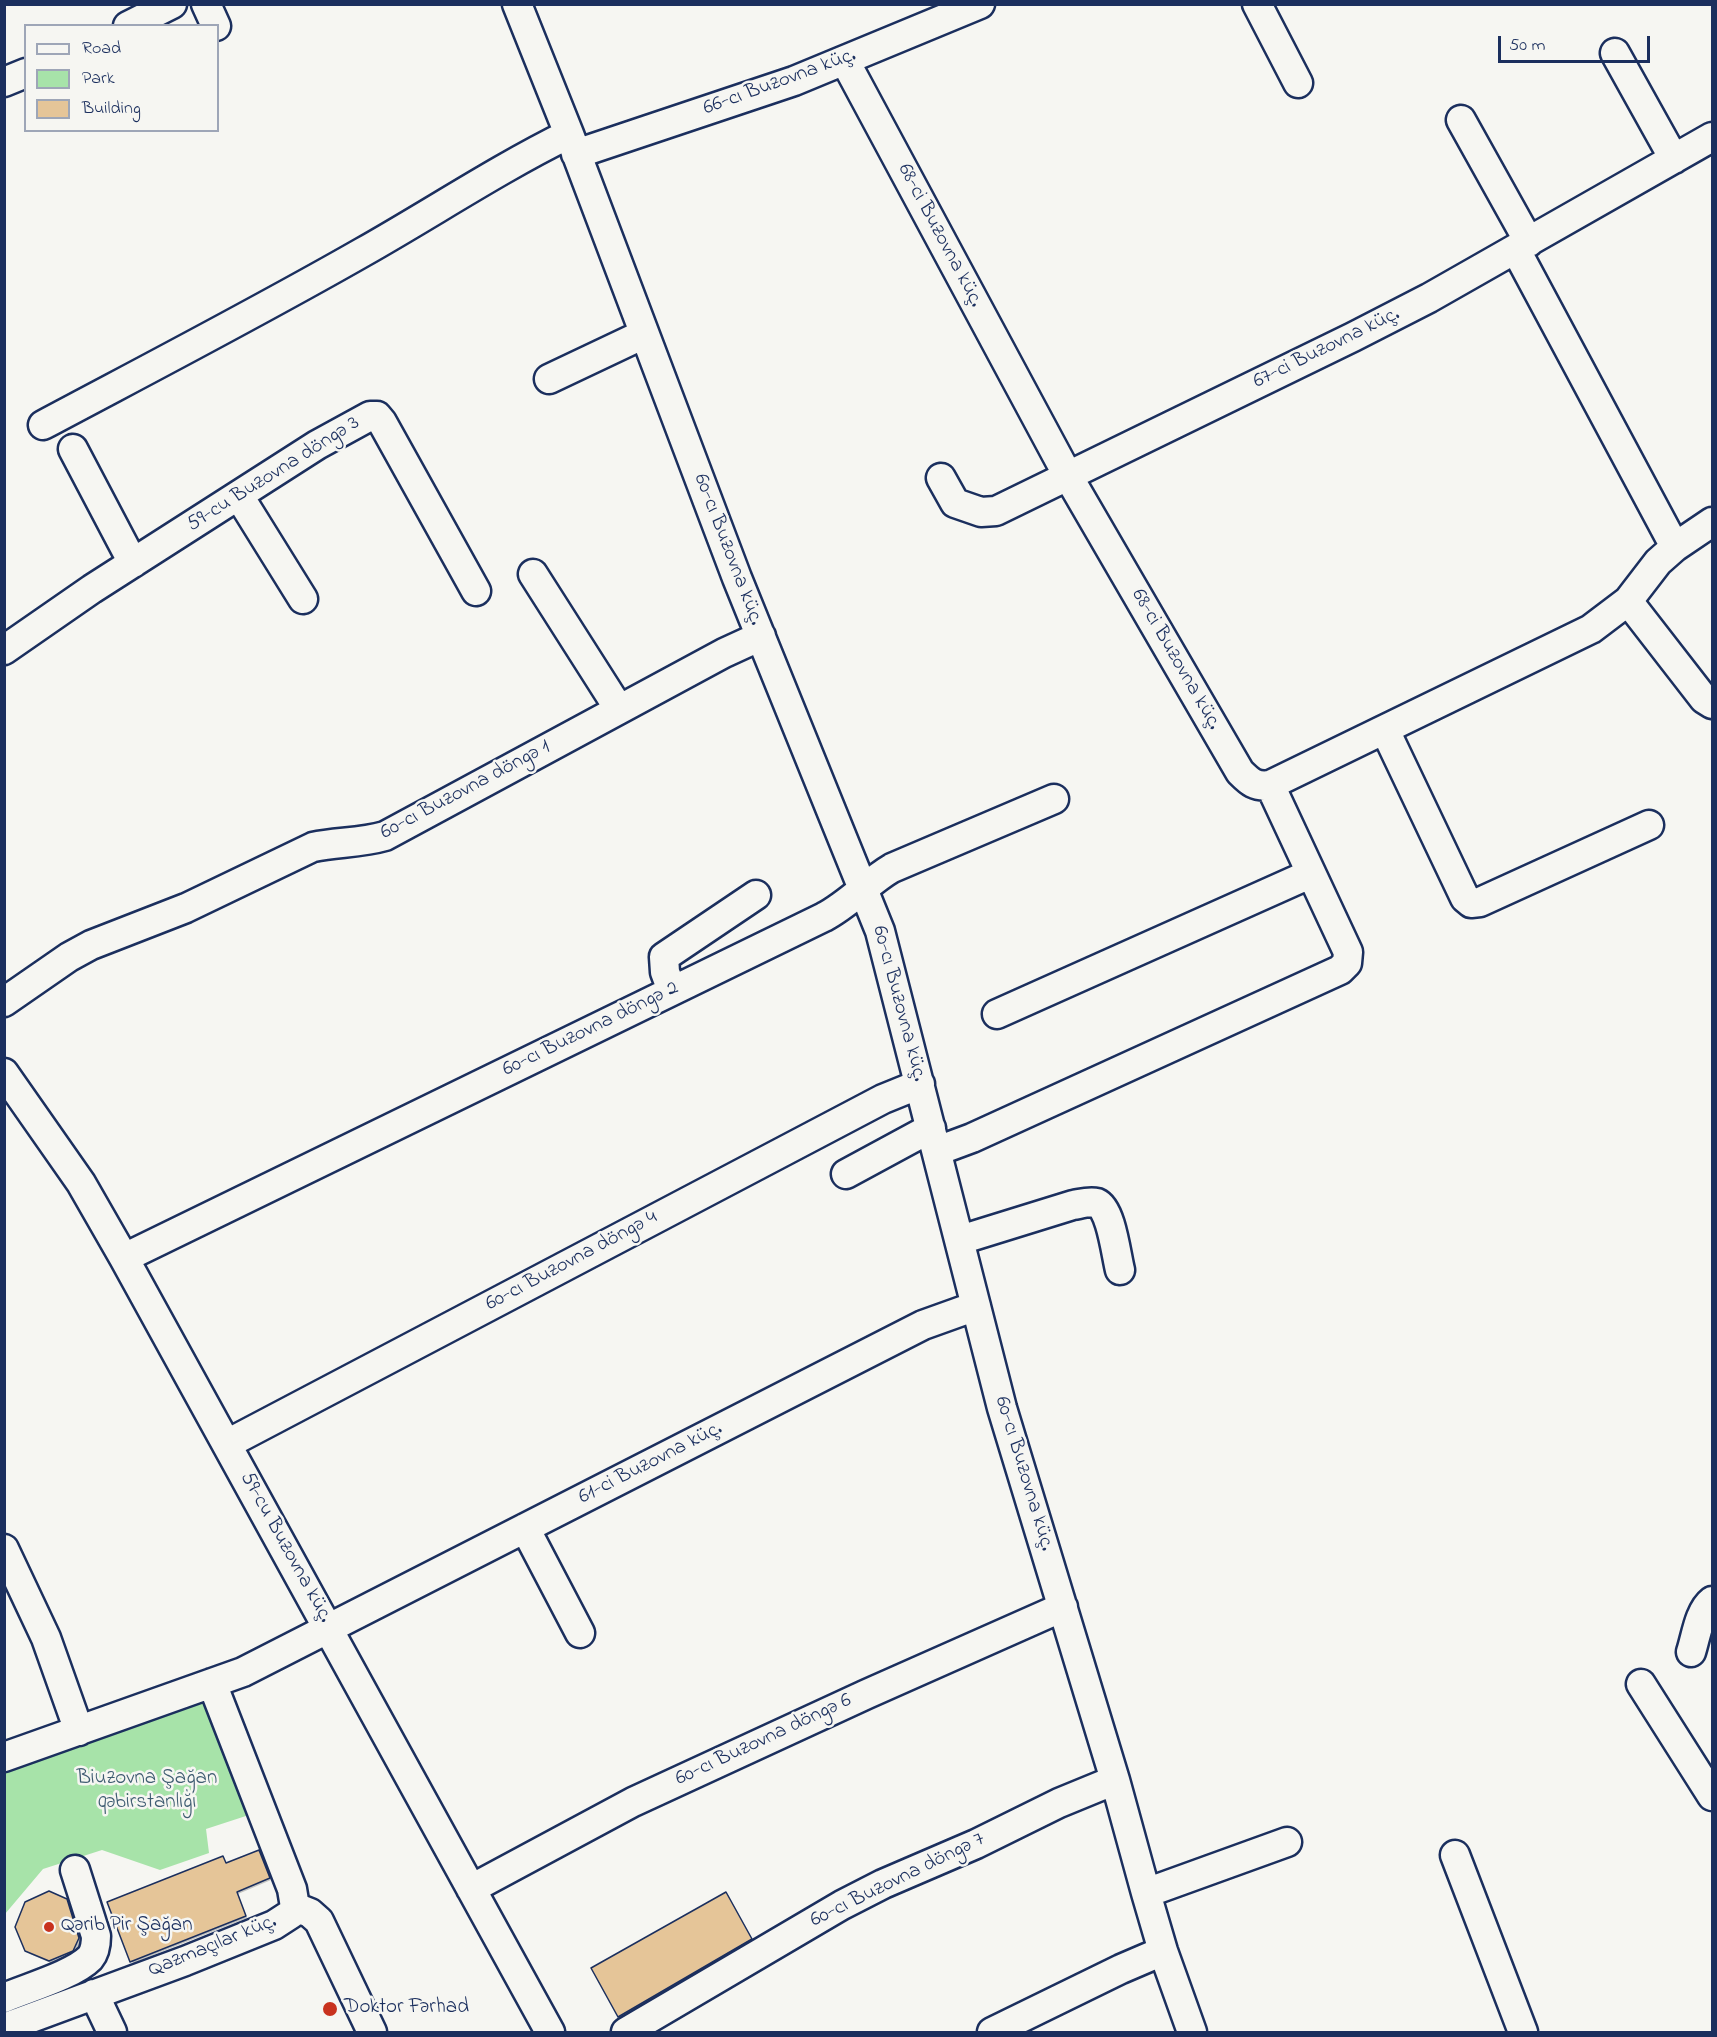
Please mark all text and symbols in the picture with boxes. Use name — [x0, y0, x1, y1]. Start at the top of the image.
legend — [24, 24, 219, 132]
scale bar — [1501, 24, 1652, 62]
text: 50 m — [1509, 33, 1546, 59]
text: Road — [82, 36, 121, 62]
street label: 66-cı Buzovna küç. — [700, 44, 860, 122]
text: Park — [82, 66, 115, 92]
text: Building — [82, 96, 141, 122]
street label: 68-ci Buzovna küç. — [891, 160, 987, 312]
street label: 67-ci Buzovna küç. — [1250, 303, 1404, 395]
street label: 59-cu Buzovna döngə 3 — [183, 412, 365, 538]
street label: 60-cı Buzovna küç. — [687, 471, 767, 629]
street label: 68-ci Buzovna küç. — [1124, 585, 1226, 735]
street label: 60-cı Buzovna döngə 1 — [377, 736, 555, 846]
street label: 60-cı Buzovna küç. — [865, 923, 931, 1085]
street label: 60-cı Buzovna döngə 2 — [499, 976, 683, 1084]
street label: 60-cı Buzovna döngə 4 — [482, 1206, 662, 1318]
street label: 60-cı Buzovna küç. — [988, 1394, 1058, 1554]
street label: 61-ci Buzovna küç. — [575, 1417, 727, 1511]
street label: 59-cu Buzovna küç. — [233, 1468, 337, 1628]
street label: 60-cı Buzovna döngə 6 — [672, 1689, 856, 1793]
park label: Biuzovna Şağan qəbirstanlığı — [77, 1767, 217, 1817]
street label: 60-cı Buzovna döngə 7 — [807, 1828, 989, 1934]
street label: Qazmaçılar küç. — [145, 1910, 281, 1984]
place label: Qərib Pir Şağan — [61, 1914, 193, 1940]
marker: Qərib Pir Şağan — [42, 1920, 56, 1934]
place label: Doktor Fərhad — [344, 1996, 469, 2022]
marker: Doktor Fərhad — [321, 2000, 339, 2018]

